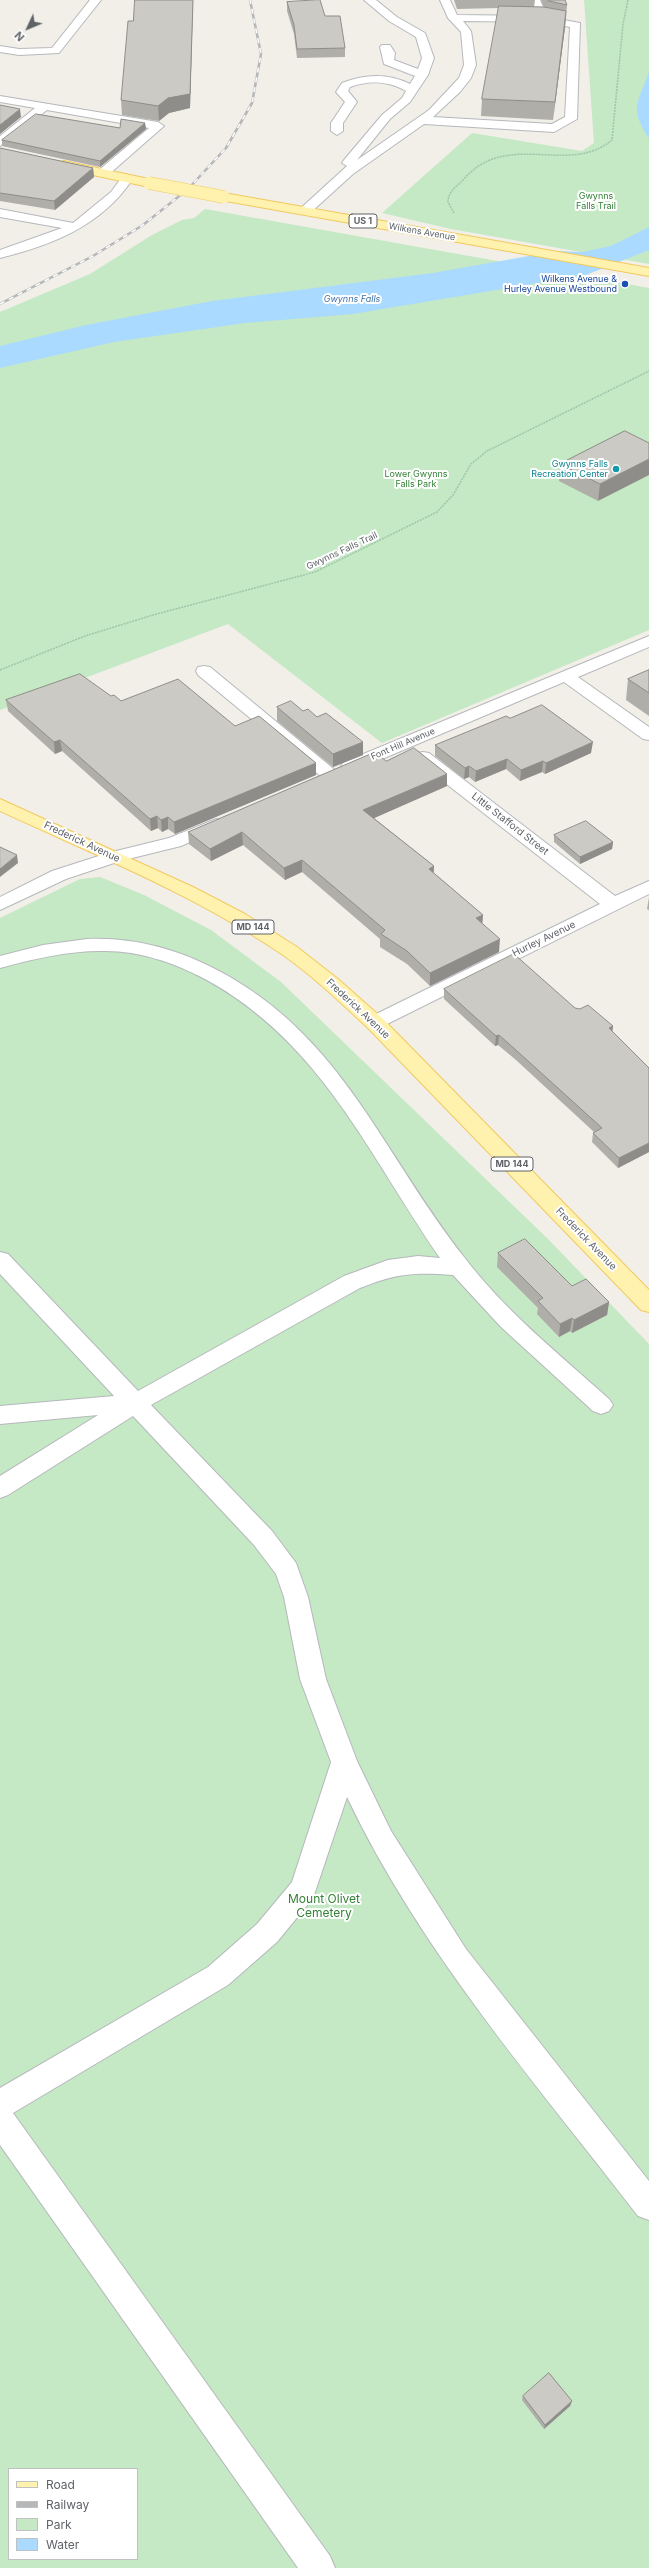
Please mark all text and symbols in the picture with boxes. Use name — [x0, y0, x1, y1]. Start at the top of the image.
north arrow — [8, 8, 48, 48]
text: N — [11, 28, 27, 44]
park label: Gwynns Falls Trail — [576, 191, 616, 212]
road number: US 1 — [349, 214, 377, 228]
street label: Wilkens Avenue — [388, 221, 456, 243]
place label: Wilkens Avenue & Hurley Avenue Westbound — [504, 274, 617, 295]
marker: Wilkens Avenue & Hurley Avenue Westbound — [620, 279, 630, 289]
water label: Gwynns Falls — [324, 294, 380, 304]
place label: Gwynns Falls Recreation Center — [531, 459, 608, 480]
marker: Gwynns Falls Recreation Center — [611, 464, 621, 474]
park label: Lower Gwynns Falls Park — [384, 469, 448, 490]
street label: Gwynns Falls Trail — [305, 530, 379, 572]
street label: Font Hill Avenue — [369, 726, 437, 762]
street label: Little Stafford Street — [469, 790, 551, 858]
street label: Frederick Avenue — [42, 819, 122, 865]
street label: Hurley Avenue — [510, 919, 578, 959]
road number: MD 144 — [232, 920, 274, 934]
street label: Frederick Avenue — [324, 976, 392, 1042]
road number: MD 144 — [491, 1157, 533, 1171]
street label: Frederick Avenue — [553, 1205, 619, 1273]
park label: Mount Olivet Cemetery — [288, 1892, 360, 1920]
legend — [8, 2468, 138, 2560]
text: Road — [46, 2477, 75, 2492]
text: Railway — [46, 2497, 89, 2512]
text: Park — [46, 2517, 72, 2532]
text: Water — [46, 2537, 79, 2552]

